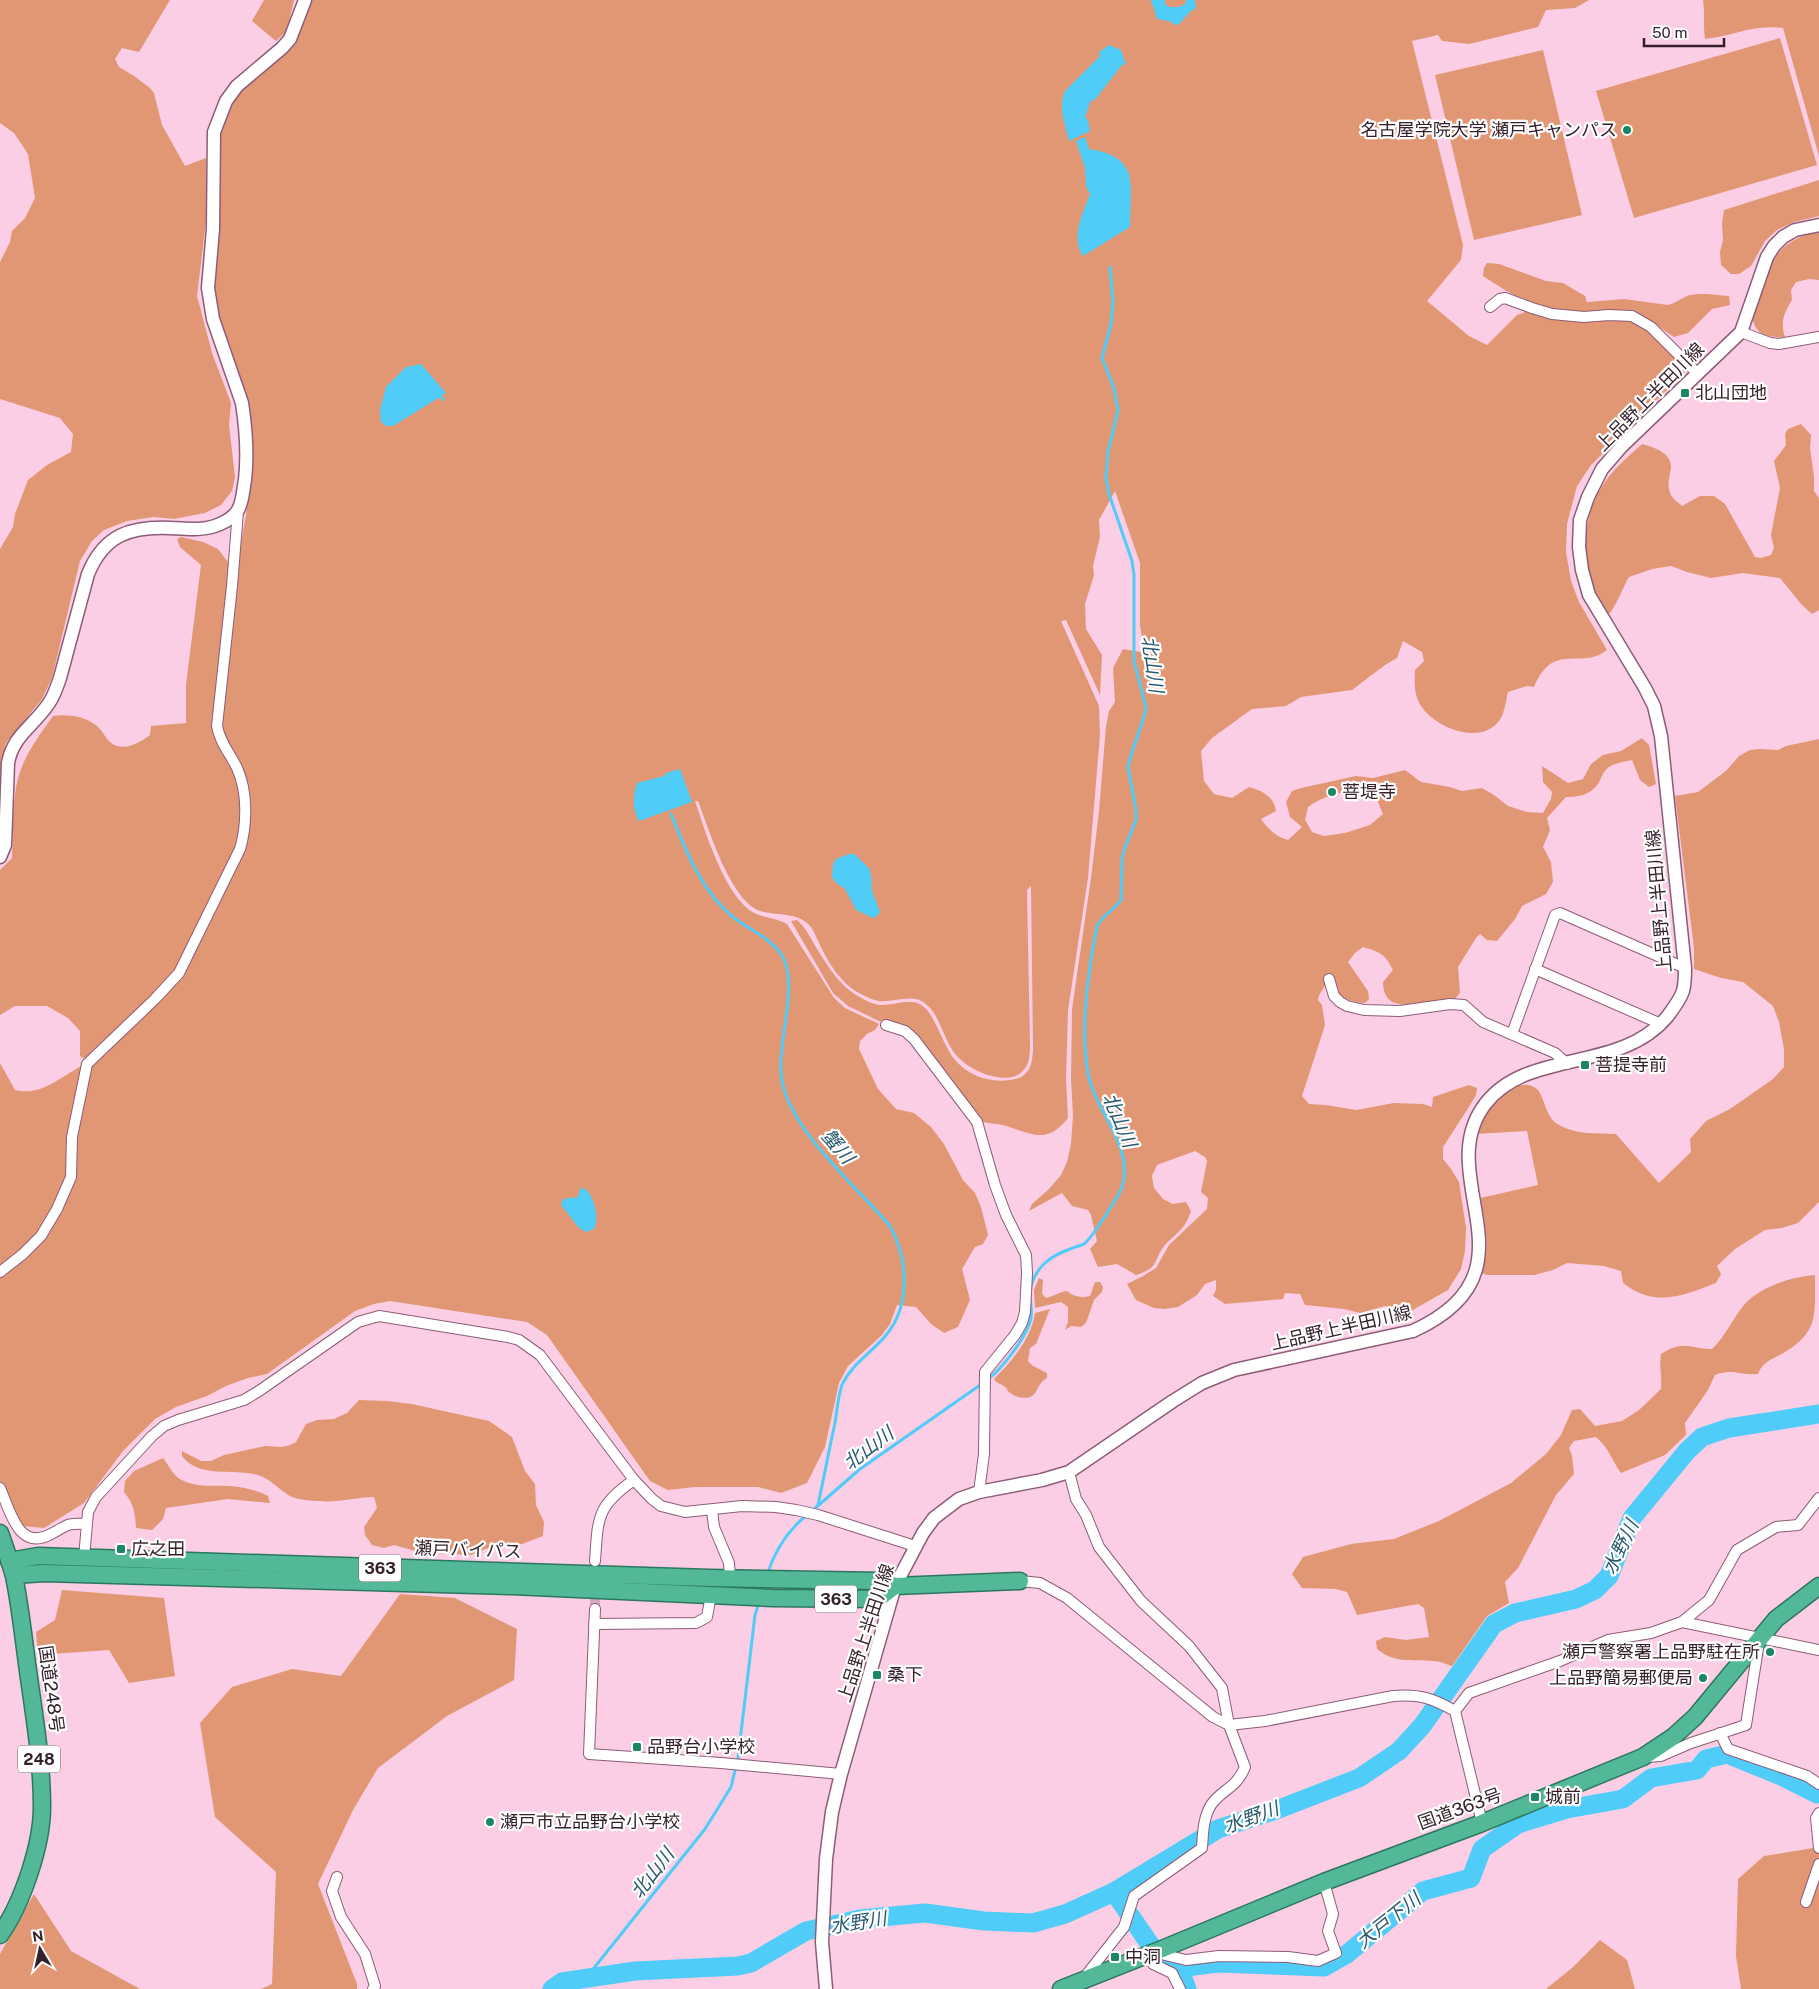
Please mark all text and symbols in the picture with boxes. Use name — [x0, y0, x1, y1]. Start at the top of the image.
scale bar — [1644, 15, 1724, 47]
text: 50 m — [1652, 24, 1687, 41]
place label: 名古屋学院大学 瀬戸キャンパス — [1361, 119, 1617, 140]
marker: 名古屋学院大学 瀬戸キャンパス — [1621, 124, 1633, 136]
street label: 上品野上半田川線 — [1591, 338, 1708, 455]
place label: 北山団地 — [1695, 382, 1767, 403]
marker: 北山団地 — [1679, 387, 1691, 399]
water label: 北山川 — [1138, 634, 1168, 696]
place label: 菩堤寺 — [1342, 781, 1396, 802]
marker: 菩堤寺 — [1326, 786, 1338, 798]
street label: 上品野上半田川線 — [1642, 828, 1675, 974]
place label: 菩提寺前 — [1595, 1054, 1667, 1075]
marker: 菩提寺前 — [1579, 1059, 1591, 1071]
water label: 北山川 — [1099, 1089, 1142, 1152]
water label: 蟹川 — [817, 1124, 860, 1169]
street label: 上品野上半田川線 — [1268, 1301, 1413, 1354]
water label: 北山川 — [839, 1421, 899, 1474]
water label: 水野川 — [1598, 1515, 1643, 1577]
street label: 瀬戸バイパス — [414, 1537, 522, 1562]
place label: 広之田 — [131, 1538, 185, 1559]
marker: 広之田 — [115, 1543, 127, 1555]
road number: 363 — [359, 1555, 401, 1582]
street label: 上品野上半田川線 — [833, 1561, 898, 1705]
road number: 363 — [815, 1586, 857, 1612]
place label: 瀬戸警察署上品野駐在所 — [1562, 1641, 1760, 1662]
street label: 国道248号 — [35, 1644, 68, 1734]
marker: 瀬戸警察署上品野駐在所 — [1764, 1646, 1776, 1658]
place label: 桑下 — [887, 1664, 923, 1685]
place label: 上品野簡易郵便局 — [1549, 1667, 1693, 1688]
marker: 桑下 — [871, 1669, 883, 1681]
marker: 上品野簡易郵便局 — [1697, 1672, 1709, 1684]
place label: 品野台小学校 — [647, 1736, 755, 1757]
marker: 品野台小学校 — [631, 1741, 643, 1753]
road number: 248 — [18, 1746, 60, 1772]
street label: 国道363号 — [1415, 1784, 1505, 1833]
place label: 城前 — [1545, 1786, 1581, 1807]
marker: 城前 — [1529, 1791, 1541, 1803]
water label: 水野川 — [1220, 1796, 1283, 1837]
place label: 瀬戸市立品野台小学校 — [500, 1811, 680, 1832]
marker: 瀬戸市立品野台小学校 — [484, 1816, 496, 1828]
water label: 北山川 — [626, 1842, 679, 1902]
water label: 大戸下川 — [1352, 1886, 1426, 1952]
water label: 水野川 — [828, 1906, 890, 1937]
north arrow — [15, 1924, 65, 1974]
text: N — [31, 1927, 45, 1945]
place label: 中洞 — [1125, 1946, 1161, 1967]
marker: 中洞 — [1109, 1951, 1121, 1963]

